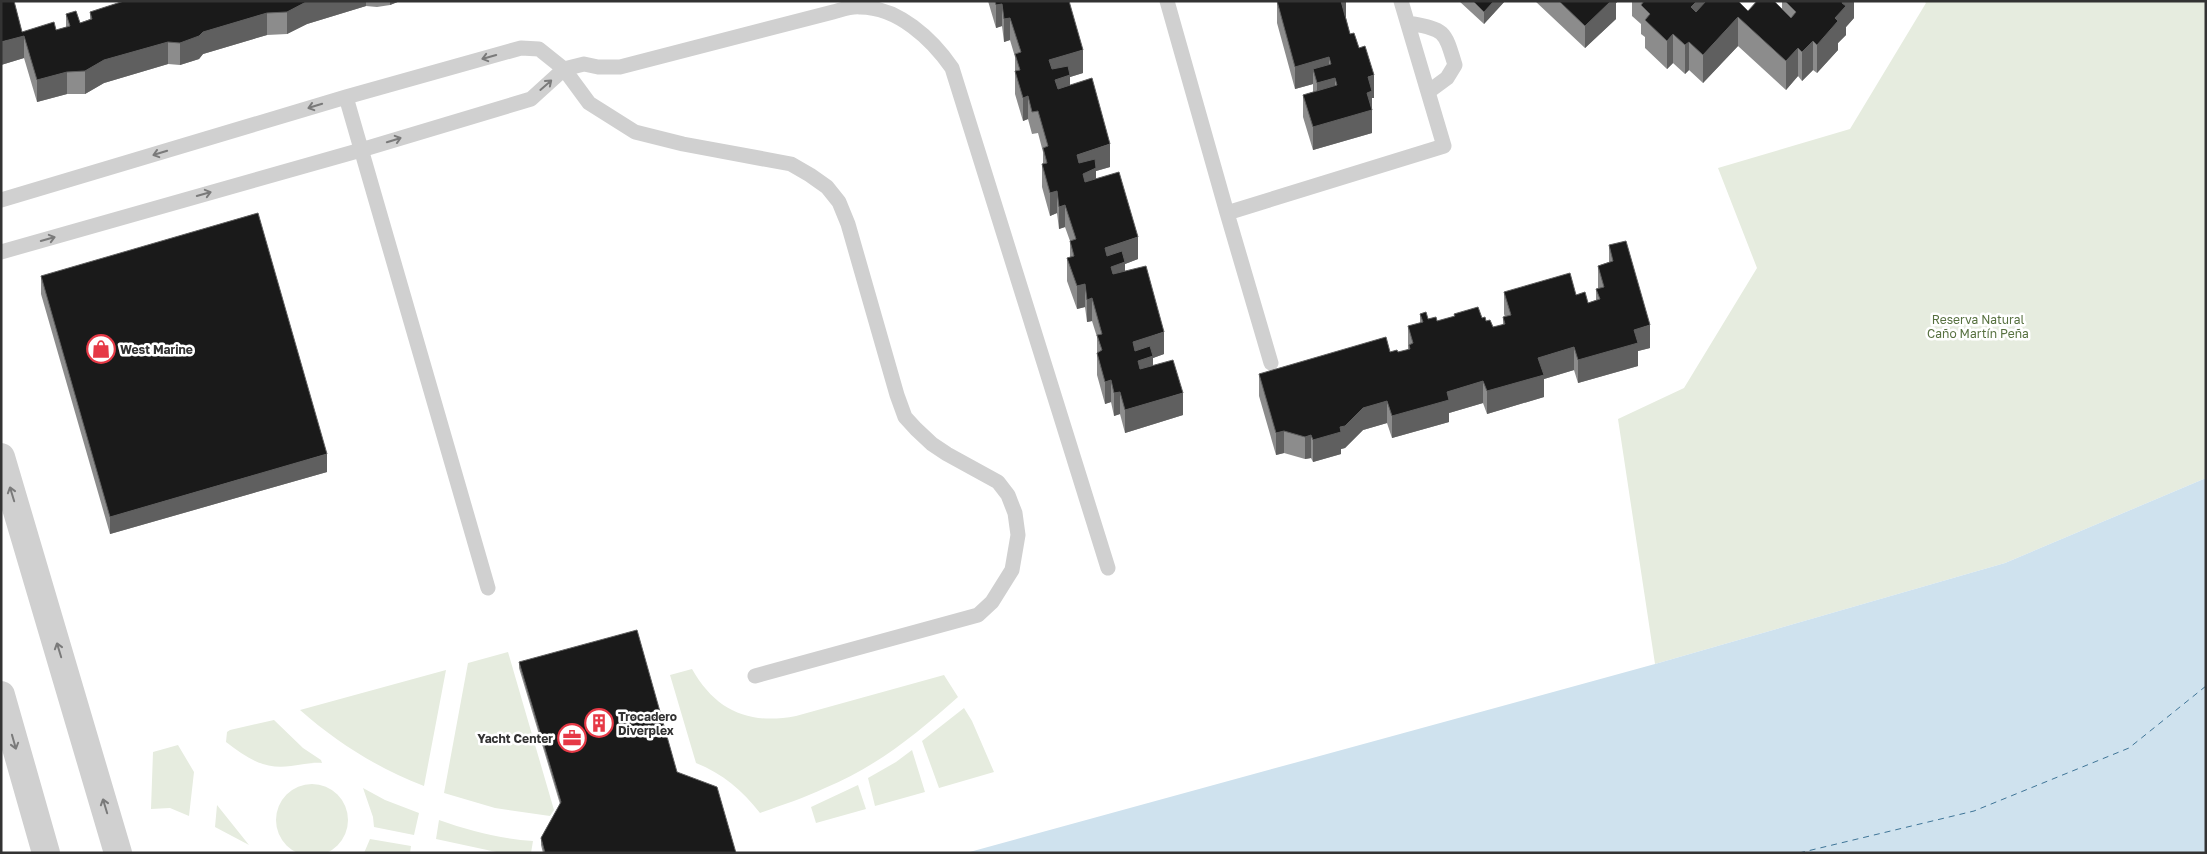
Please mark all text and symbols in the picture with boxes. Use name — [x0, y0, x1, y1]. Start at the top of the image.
one-way arrow — [481, 53, 497, 63]
one-way arrow — [539, 80, 552, 91]
one-way arrow — [308, 102, 324, 112]
one-way arrow — [386, 134, 402, 144]
one-way arrow — [152, 148, 168, 158]
one-way arrow — [196, 189, 212, 199]
one-way arrow — [40, 233, 56, 243]
park label: Reserva Natural Caño Martín Peña — [1927, 312, 2029, 341]
shop icon: West Marine — [86, 334, 116, 364]
place label: West Marine — [120, 342, 193, 357]
one-way arrow — [7, 487, 17, 503]
one-way arrow — [53, 642, 63, 658]
building icon: Trocadero Diverplex — [584, 708, 614, 738]
place label: Trocadero Diverplex — [618, 709, 677, 738]
office icon: Yacht Center — [557, 723, 587, 753]
place label: Yacht Center — [477, 731, 553, 746]
one-way arrow — [10, 733, 20, 749]
one-way arrow — [100, 798, 110, 814]

